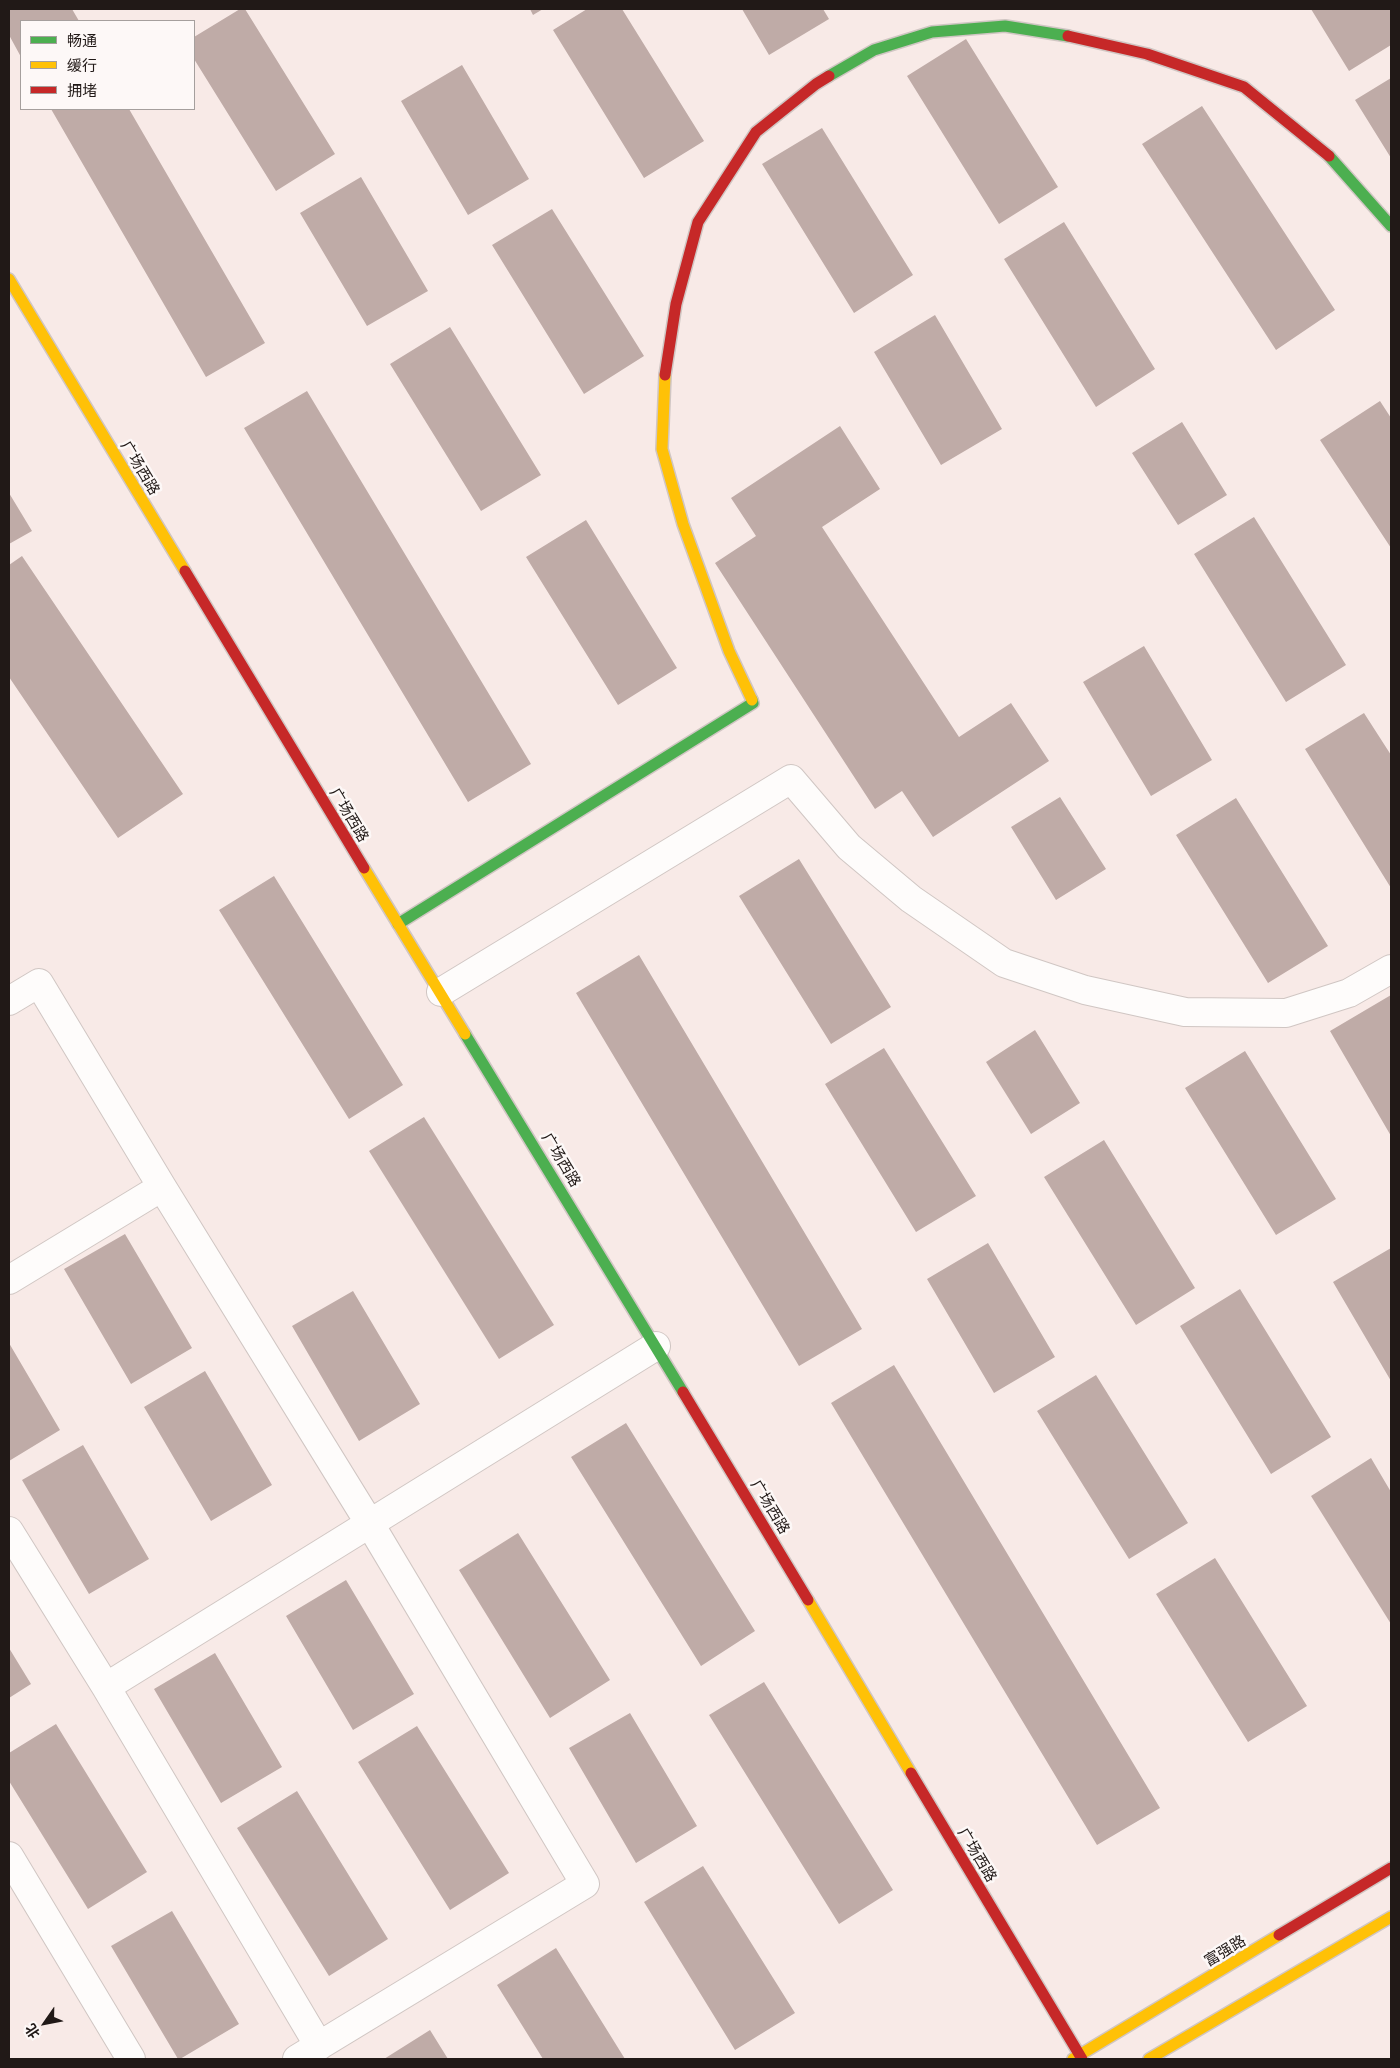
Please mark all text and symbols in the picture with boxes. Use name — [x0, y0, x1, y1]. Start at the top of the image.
legend — [20, 20, 195, 110]
text: 畅通 — [67, 31, 97, 49]
text: 缓行 — [67, 56, 97, 74]
text: 拥堵 — [67, 81, 97, 99]
street label: 广场西路 — [117, 438, 163, 498]
street label: 广场西路 — [326, 785, 372, 845]
street label: 广场西路 — [538, 1130, 584, 1190]
street label: 广场西路 — [747, 1477, 793, 1537]
street label: 广场西路 — [954, 1825, 1000, 1885]
street label: 富强路 — [1201, 1932, 1249, 1970]
north arrow — [20, 1998, 70, 2048]
text: 北 — [21, 2021, 43, 2042]

